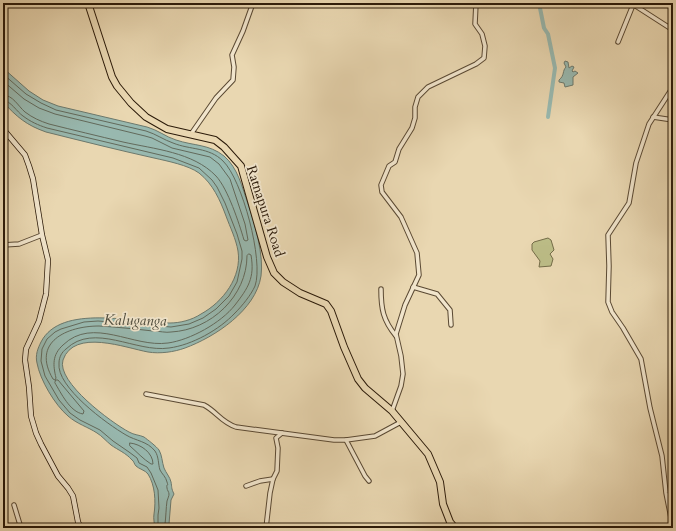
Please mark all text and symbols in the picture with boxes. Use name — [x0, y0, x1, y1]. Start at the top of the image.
street label: Ratnapura Road — [242, 163, 289, 260]
water label: Kaluganga — [103, 309, 167, 331]

